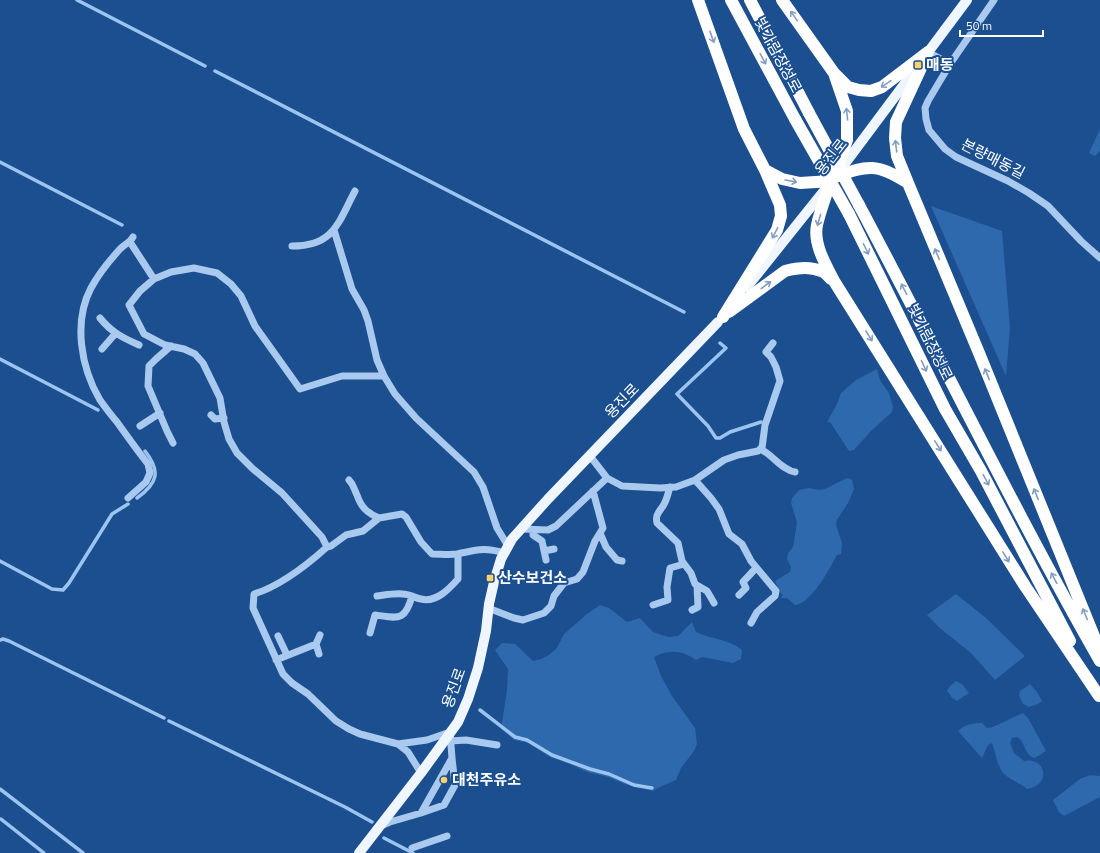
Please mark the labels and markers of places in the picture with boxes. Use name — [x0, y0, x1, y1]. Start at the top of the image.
place label: 매동 — [926, 53, 954, 76]
marker: 매동 — [913, 60, 923, 70]
place label: 산수보건소 — [498, 566, 567, 589]
marker: 산수보건소 — [485, 573, 495, 583]
place label: 대천주유소 — [452, 768, 521, 791]
marker: 대천주유소 — [439, 775, 449, 785]

